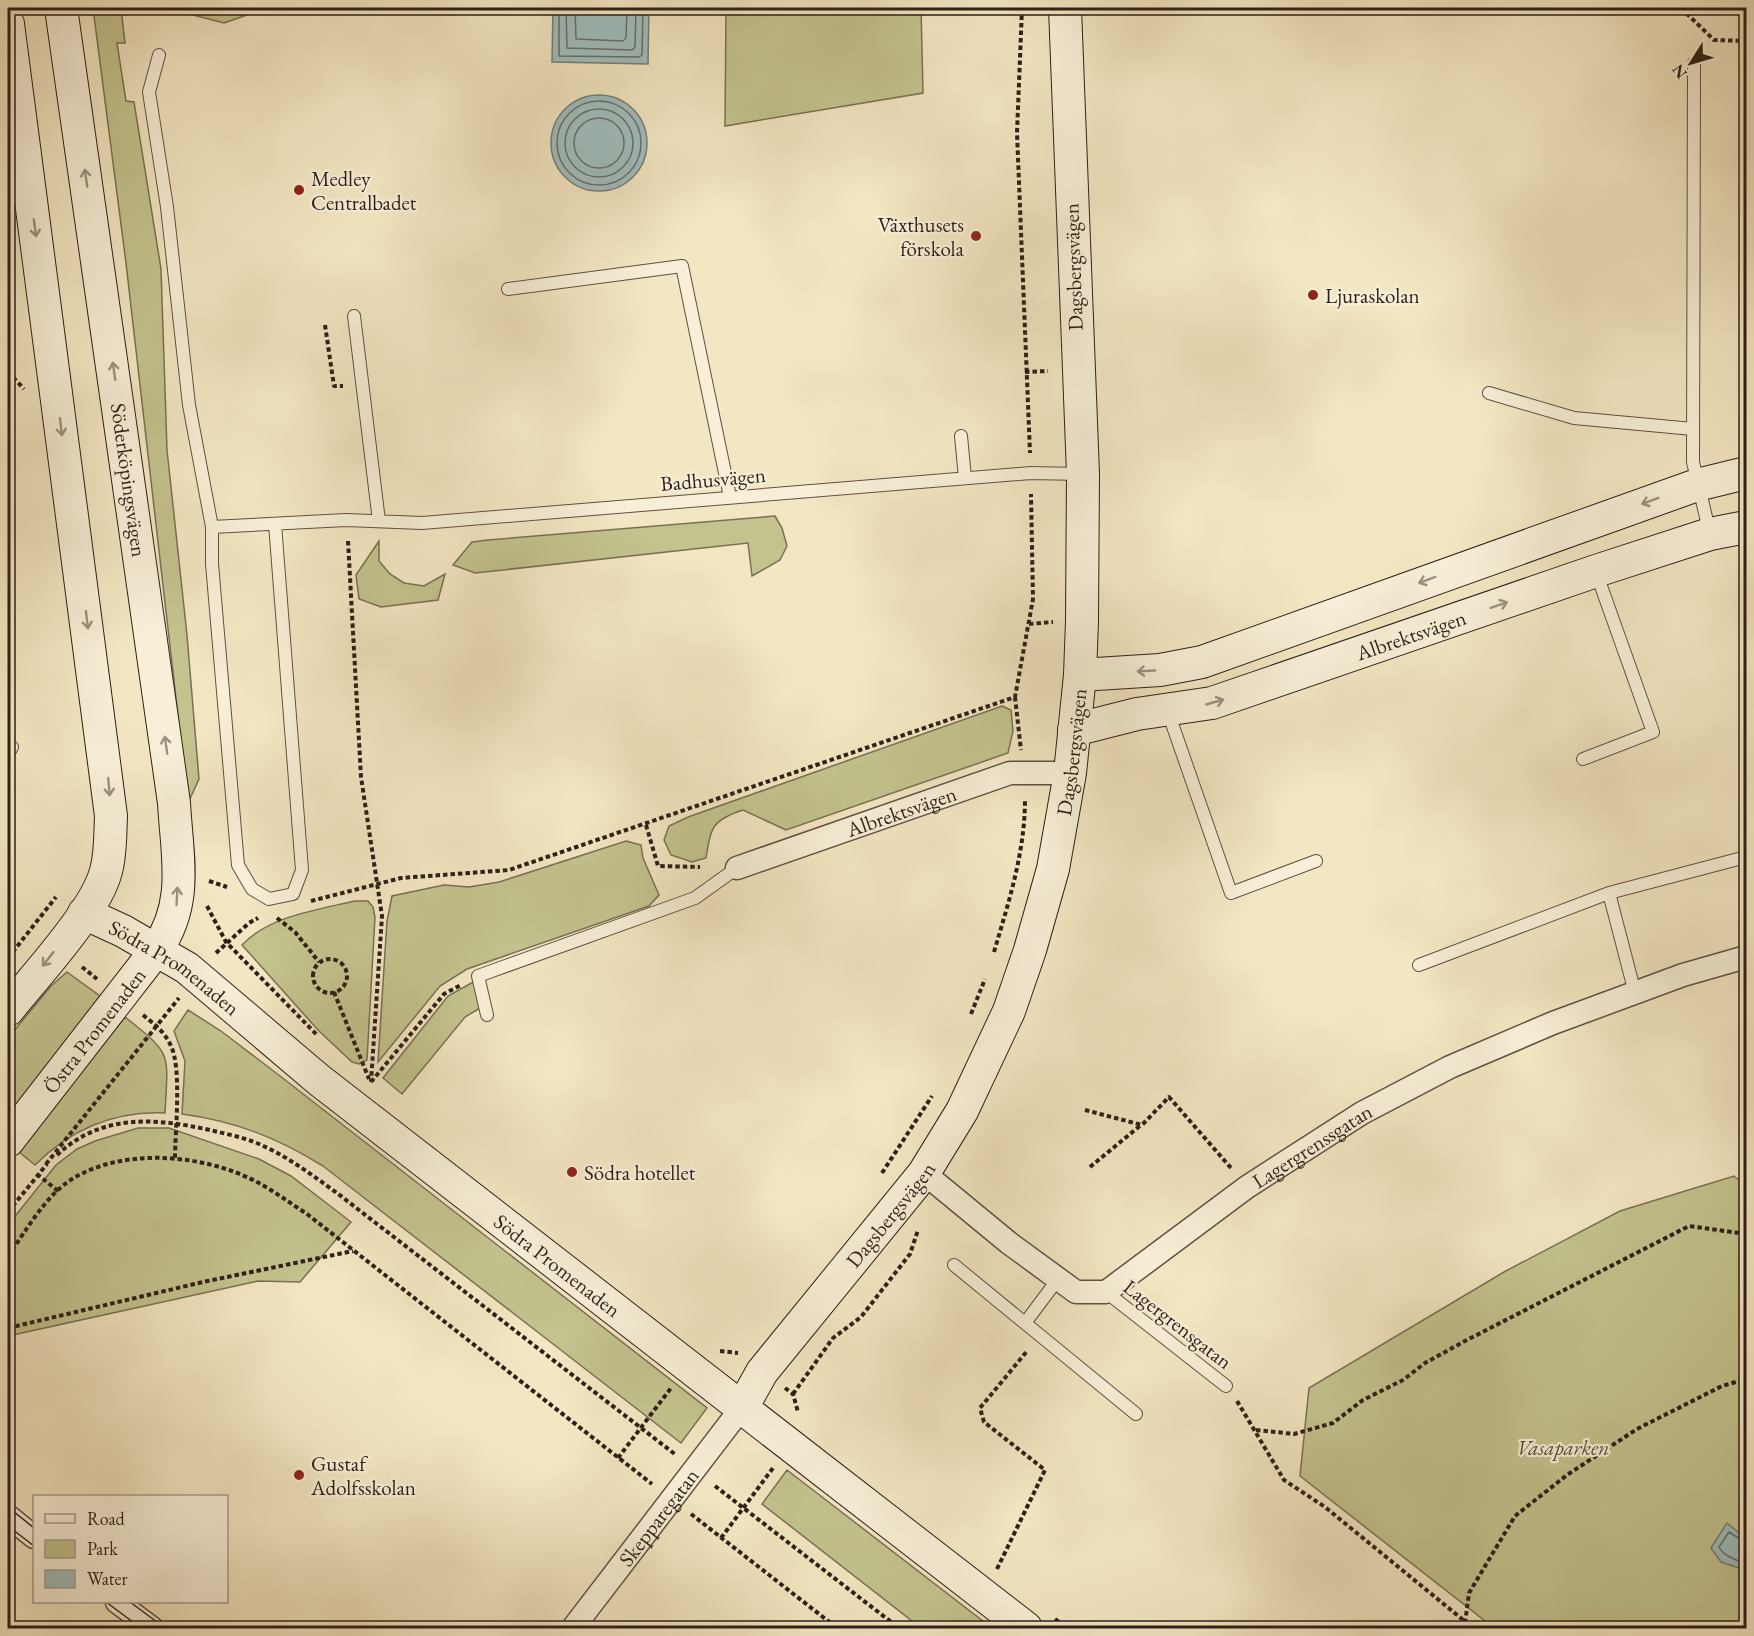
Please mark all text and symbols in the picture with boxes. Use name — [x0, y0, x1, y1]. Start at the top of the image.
north arrow — [1661, 33, 1721, 93]
text: N — [1667, 60, 1692, 83]
place label: Medley Centralbadet — [311, 165, 417, 216]
one-way arrow — [80, 168, 91, 188]
marker: Medley Centralbadet — [292, 183, 306, 197]
street label: Dagsbergsvägen — [1057, 203, 1089, 331]
place label: Växthusets förskola — [878, 211, 965, 262]
one-way arrow — [29, 218, 40, 237]
marker: Växthusets förskola — [969, 229, 983, 243]
place label: Ljuraskolan — [1325, 282, 1420, 309]
marker: Ljuraskolan — [1306, 288, 1320, 302]
one-way arrow — [108, 361, 119, 381]
street label: Söderköpingsvägen — [105, 401, 153, 559]
one-way arrow — [56, 416, 67, 436]
street label: Badhusvägen — [659, 461, 767, 497]
one-way arrow — [1641, 497, 1660, 508]
one-way arrow — [1418, 576, 1437, 587]
one-way arrow — [1489, 598, 1508, 609]
street label: Albrektsvägen — [1351, 603, 1469, 666]
one-way arrow — [81, 610, 92, 630]
one-way arrow — [1136, 666, 1156, 677]
street label: Dagsbergsvägen — [1049, 687, 1092, 818]
one-way arrow — [1205, 696, 1224, 707]
one-way arrow — [160, 736, 171, 756]
one-way arrow — [103, 777, 114, 797]
street label: Albrektsvägen — [842, 779, 960, 843]
one-way arrow — [172, 886, 183, 906]
street label: Södra Promenaden — [105, 913, 246, 1021]
one-way arrow — [41, 951, 54, 967]
street label: Östra Promenaden — [37, 962, 151, 1099]
street label: Lagergrenssgatan — [1247, 1097, 1376, 1194]
street label: Dagsbergsvägen — [839, 1157, 941, 1273]
place label: Södra hotellet — [584, 1159, 696, 1186]
marker: Södra hotellet — [565, 1165, 579, 1179]
street label: Södra Promenaden — [489, 1207, 627, 1323]
street label: Lagergrensgatan — [1118, 1273, 1238, 1375]
park label: Vasaparken — [1517, 1434, 1609, 1461]
place label: Gustaf Adolfsskolan — [310, 1450, 416, 1501]
street label: Skepparegatan — [612, 1462, 704, 1571]
marker: Gustaf Adolfsskolan — [292, 1468, 306, 1482]
legend — [33, 1495, 228, 1603]
text: Road — [87, 1507, 126, 1530]
text: Park — [87, 1537, 118, 1560]
text: Water — [87, 1567, 128, 1590]

